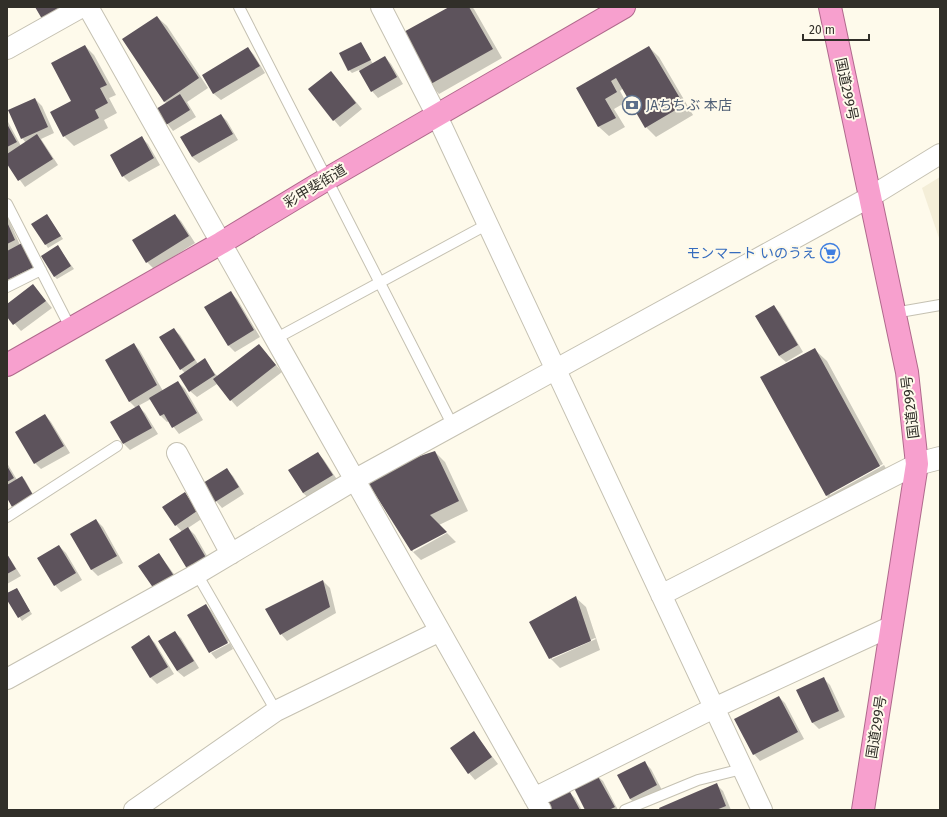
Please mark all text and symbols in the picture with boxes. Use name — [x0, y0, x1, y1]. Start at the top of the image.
scale bar — [803, 16, 869, 42]
text: 20 m — [809, 23, 835, 37]
street label: 国道299号 — [832, 56, 861, 122]
bank icon: JAちちぶ 本店 — [621, 94, 643, 116]
place label: JAちちぶ 本店 — [646, 97, 732, 114]
street label: 彩甲斐街道 — [281, 161, 350, 212]
supermarket icon: モンマート いのうえ — [819, 242, 841, 264]
place label: モンマート いのうえ — [686, 245, 816, 262]
street label: 国道299号 — [898, 374, 923, 439]
street label: 国道299号 — [863, 694, 890, 760]

